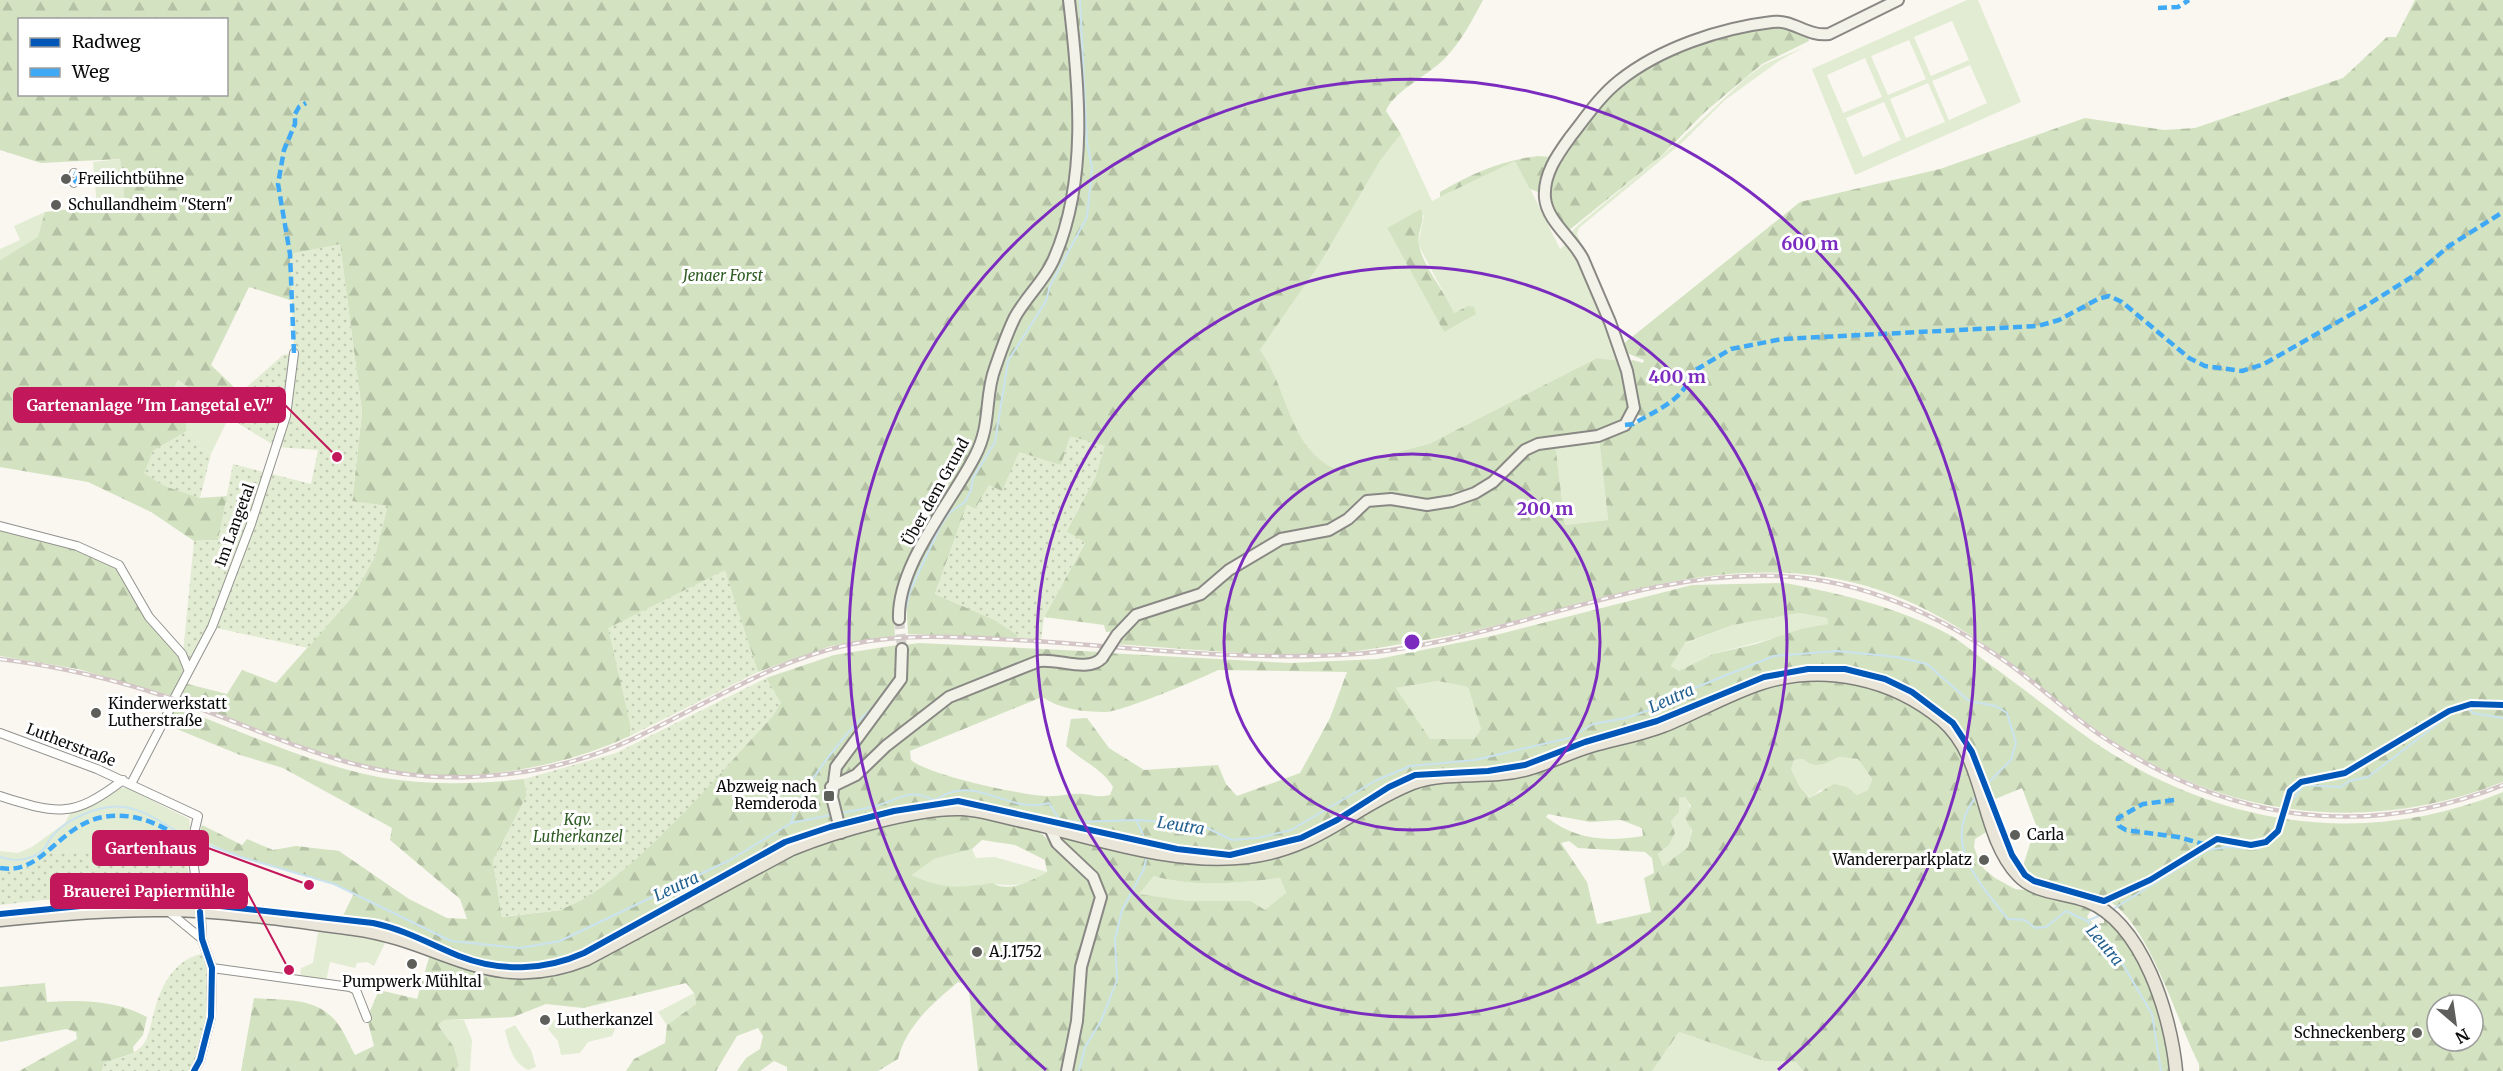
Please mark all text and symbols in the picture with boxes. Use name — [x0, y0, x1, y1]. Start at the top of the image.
legend — [18, 18, 228, 96]
text: Radweg — [72, 30, 141, 53]
text: Weg — [71, 60, 110, 83]
place label: Freilichtbühne — [78, 169, 184, 188]
marker: Freilichtbühne — [59, 172, 73, 186]
place label: Schullandheim "Stern" — [68, 195, 233, 214]
marker: Schullandheim "Stern" — [49, 198, 63, 212]
text: 600 m — [1781, 232, 1839, 255]
park label: Jenaer Forst — [681, 266, 764, 285]
text: 400 m — [1648, 365, 1706, 388]
callout: Gartenanlage "Im Langetal e.V." — [14, 388, 285, 422]
text: Gartenanlage "Im Langetal e.V." — [26, 395, 274, 415]
street label: Über dem Grund — [897, 434, 973, 549]
street label: Im Langetal — [211, 480, 258, 569]
text: 200 m — [1517, 497, 1573, 520]
centre of rings — [1402, 632, 1422, 652]
water label: Leutra — [1645, 679, 1697, 717]
place label: Kinderwerkstatt Lutherstraße — [108, 694, 227, 730]
marker: Kinderwerkstatt Lutherstraße — [89, 706, 103, 720]
street label: Lutherstraße — [24, 719, 119, 770]
place label: Abzweig nach Remderoda — [715, 777, 817, 813]
marker: Abzweig nach Remderoda — [822, 789, 836, 803]
park label: Kgv. Lutherkanzel — [533, 810, 623, 846]
water label: Leutra — [1156, 811, 1206, 839]
place label: Carla — [2027, 825, 2064, 844]
marker: Carla — [2008, 828, 2022, 842]
callout: Gartenhaus — [93, 831, 208, 865]
text: Gartenhaus — [105, 838, 197, 858]
place label: Wandererparkplatz — [1832, 850, 1972, 869]
marker: Wandererparkplatz — [1977, 853, 1991, 867]
water label: Leutra — [650, 867, 702, 905]
callout: Brauerei Papiermühle — [51, 874, 247, 908]
text: Brauerei Papiermühle — [63, 881, 235, 901]
water label: Leutra — [2082, 920, 2128, 970]
place label: A.J.1752 — [988, 942, 1042, 961]
marker: A.J.1752 — [970, 945, 984, 959]
marker: Pumpwerk Mühltal — [405, 957, 419, 971]
place label: Pumpwerk Mühltal — [342, 972, 482, 991]
north arrow — [2425, 993, 2485, 1053]
place label: Lutherkanzel — [557, 1010, 654, 1029]
marker: Lutherkanzel — [538, 1013, 552, 1027]
place label: Schneckenberg — [2294, 1023, 2405, 1042]
text: N — [2452, 1024, 2473, 1048]
marker: Schneckenberg — [2410, 1026, 2424, 1040]

